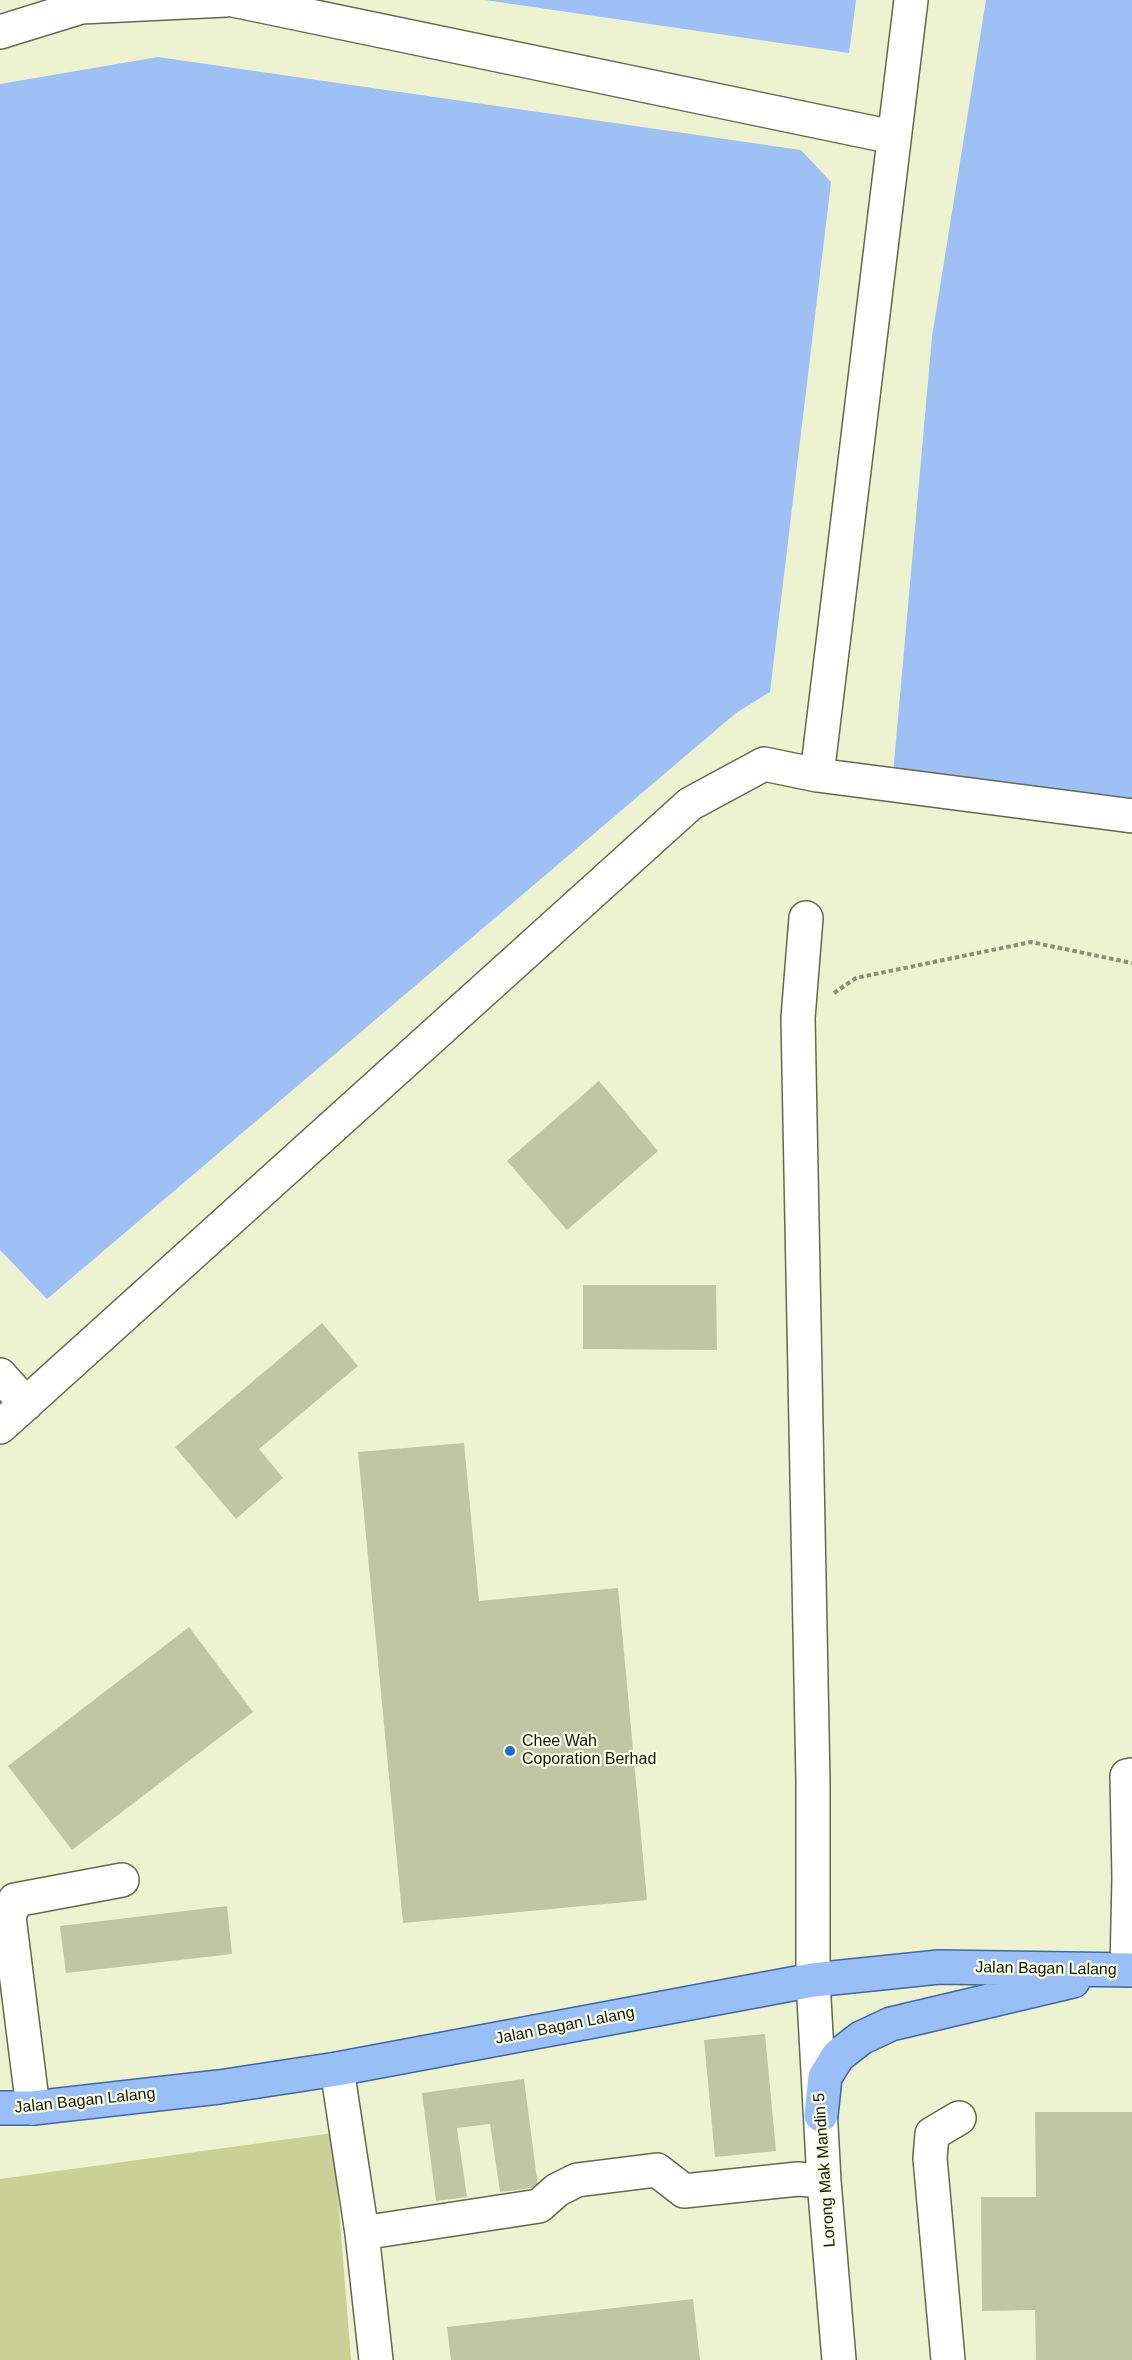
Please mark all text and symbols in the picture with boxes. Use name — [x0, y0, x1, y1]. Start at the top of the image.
place label: Chee Wah Coporation Berhad — [522, 1732, 656, 1770]
marker: Chee Wah Coporation Berhad — [503, 1744, 517, 1758]
street label: Jalan Bagan Lalang — [975, 1958, 1117, 1980]
street label: Jalan Bagan Lalang — [494, 2003, 636, 2049]
street label: Jalan Bagan Lalang — [14, 2084, 156, 2118]
street label: Lorong Mak Mandin 5 — [810, 2092, 840, 2248]

